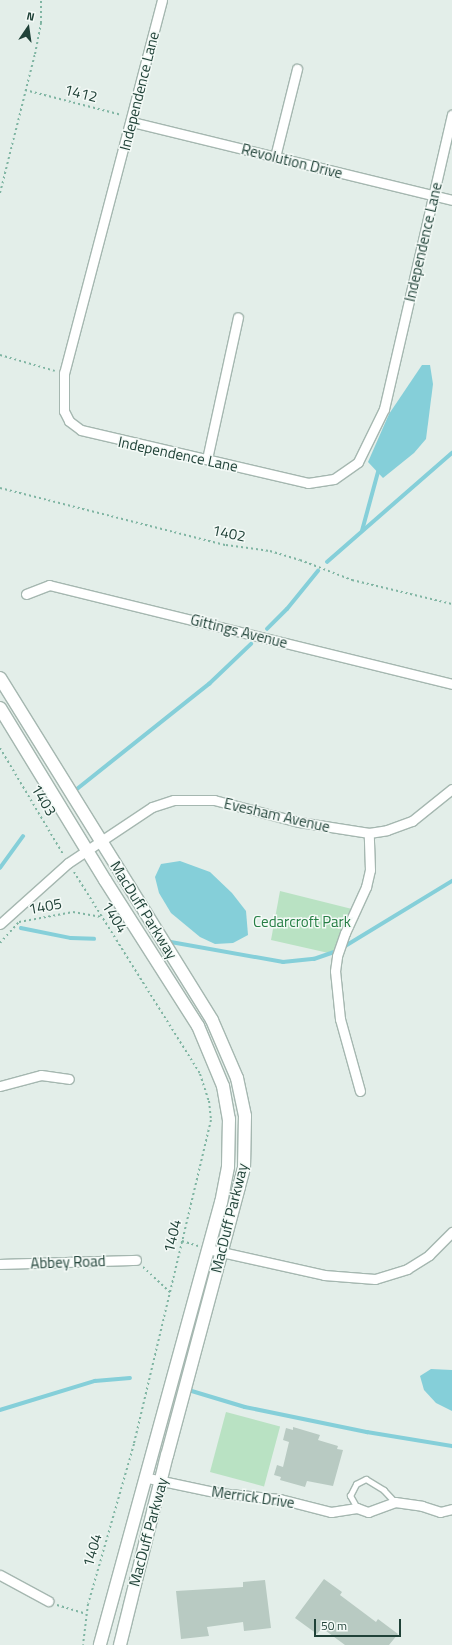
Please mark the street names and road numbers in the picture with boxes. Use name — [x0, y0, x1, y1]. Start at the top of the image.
street label: Independence Lane — [116, 30, 162, 152]
street label: 1412 — [63, 80, 99, 106]
street label: Revolution Drive — [240, 140, 344, 182]
street label: Independence Lane — [401, 181, 445, 303]
street label: Independence Lane — [116, 433, 240, 475]
street label: 1402 — [211, 521, 247, 545]
street label: Gittings Avenue — [189, 610, 289, 652]
street label: 1403 — [28, 781, 60, 819]
street label: Evesham Avenue — [222, 794, 332, 836]
street label: MacDuff Parkway — [107, 858, 181, 962]
street label: 1405 — [27, 894, 63, 918]
street label: 1404 — [98, 898, 132, 936]
street label: MacDuff Parkway — [207, 1161, 251, 1275]
street label: 1404 — [159, 1218, 185, 1254]
street label: Abbey Road — [30, 1252, 106, 1272]
street label: MacDuff Parkway — [125, 1475, 171, 1589]
street label: Merrick Drive — [210, 1482, 296, 1512]
street label: 1404 — [79, 1531, 105, 1569]

